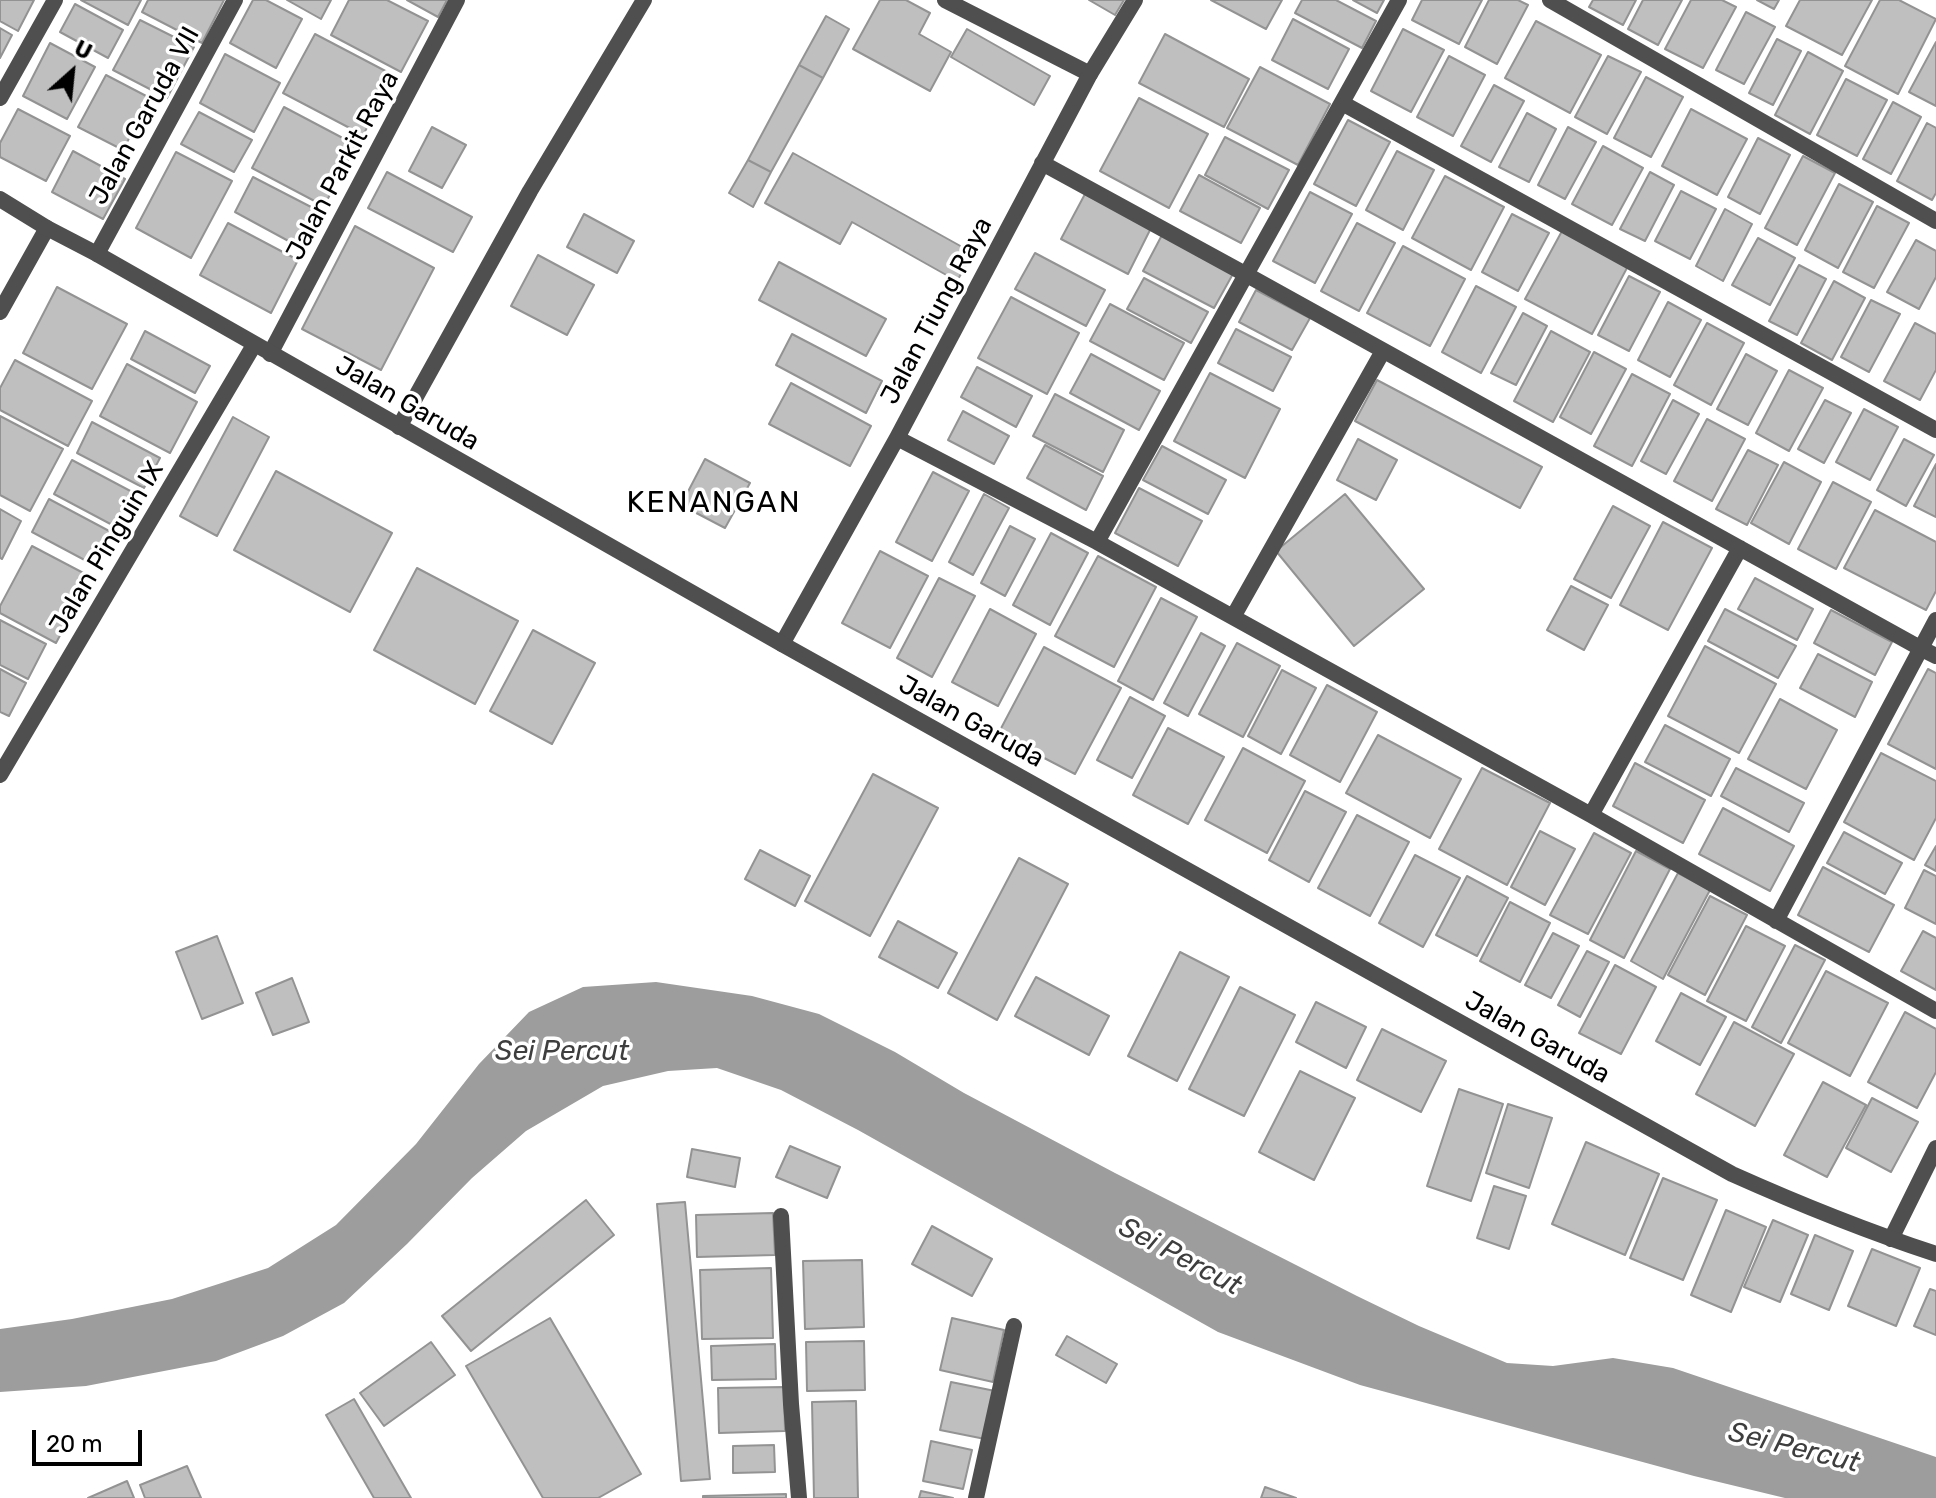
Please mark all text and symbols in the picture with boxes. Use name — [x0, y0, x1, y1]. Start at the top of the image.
street label: Jalan Garuda VII — [83, 22, 207, 210]
north arrow — [32, 32, 112, 112]
text: U — [70, 35, 96, 66]
street label: Jalan Parkit Raya — [280, 66, 406, 266]
street label: Jalan Tiung Raya — [875, 212, 999, 410]
street label: Jalan Garuda — [330, 350, 484, 458]
street label: Jalan Pinguin IX — [43, 456, 171, 640]
district label: KENANGAN — [627, 485, 801, 521]
street label: Jalan Garuda — [893, 669, 1049, 775]
street label: Jalan Garuda — [1459, 985, 1615, 1091]
water label: Sei Percut — [495, 1035, 629, 1069]
water label: Sei Percut — [1113, 1211, 1247, 1303]
scale bar — [36, 1414, 146, 1464]
water label: Sei Percut — [1725, 1415, 1863, 1481]
text: 20 m — [46, 1430, 103, 1458]

